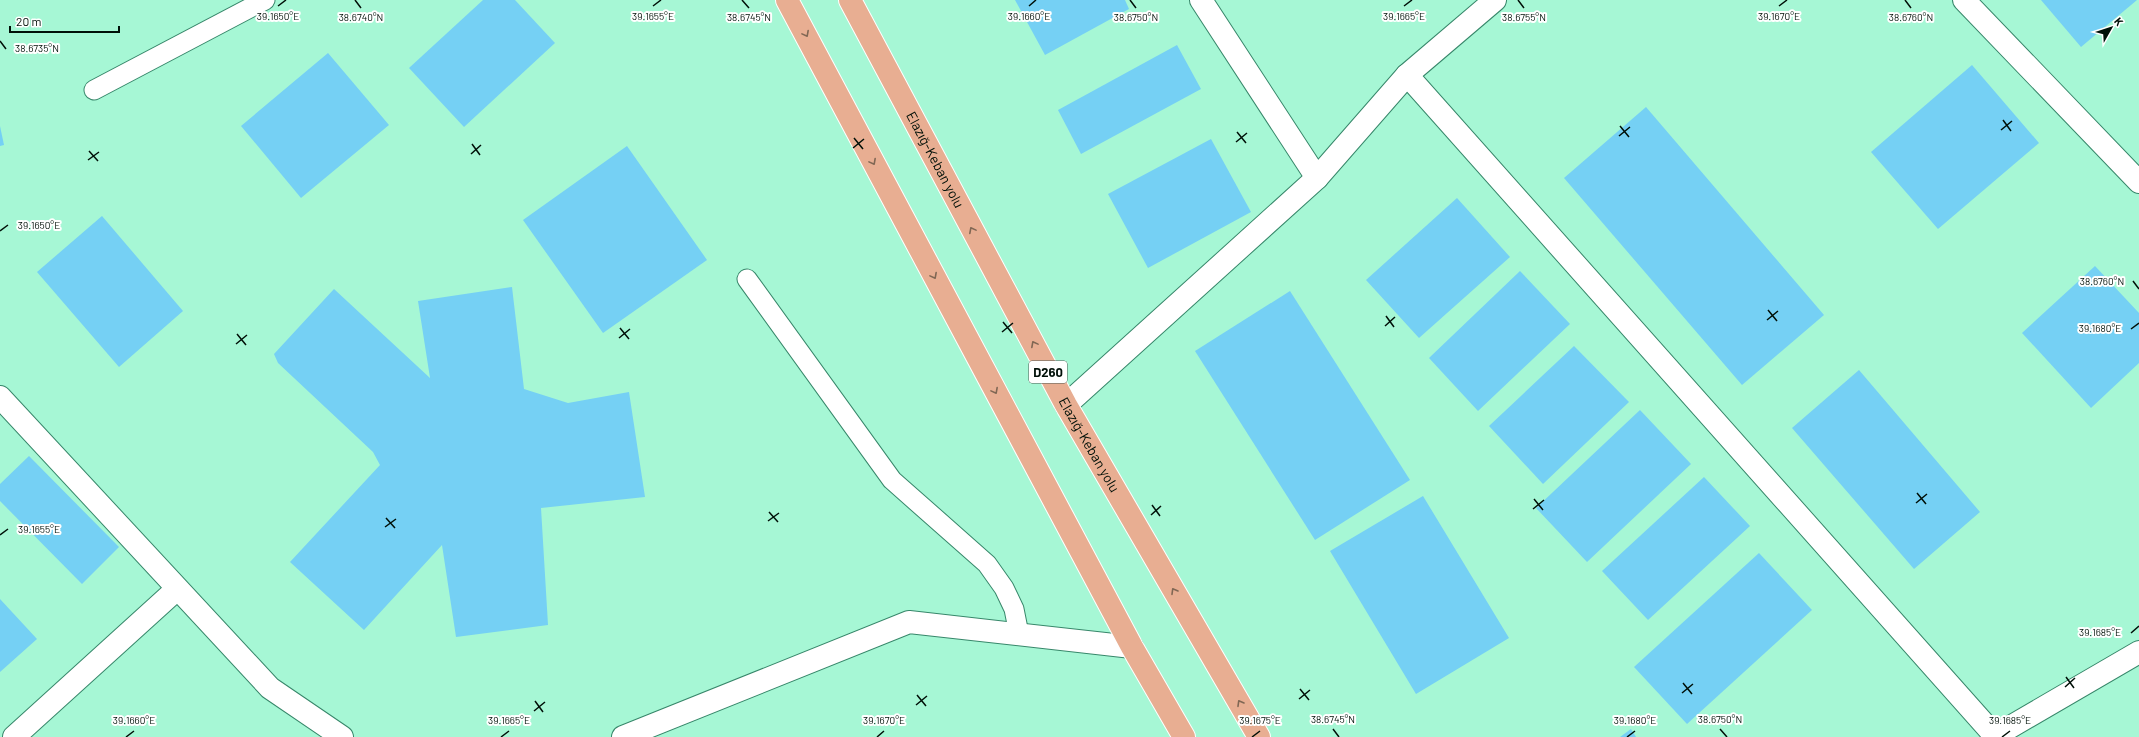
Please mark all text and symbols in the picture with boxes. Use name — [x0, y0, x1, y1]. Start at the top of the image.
scale bar — [10, 8, 119, 34]
north arrow — [2091, 8, 2131, 48]
text: 39.1650°E — [257, 10, 299, 22]
text: 39.1655°E — [632, 10, 674, 22]
text: 39.1660°E — [1008, 10, 1050, 22]
text: 39.1665°E — [1383, 10, 1425, 22]
text: 39.1670°E — [1758, 10, 1800, 22]
text: 38.6740°N — [339, 11, 383, 23]
text: 38.6745°N — [727, 11, 771, 23]
text: 38.6750°N — [1114, 11, 1158, 23]
text: 38.6755°N — [1502, 11, 1546, 23]
text: 38.6760°N — [1889, 11, 1933, 23]
text: 20 m — [16, 14, 42, 28]
text: K — [2112, 15, 2126, 28]
one-way arrow — [801, 30, 808, 38]
text: 38.6735°N — [15, 42, 59, 54]
street label: Elazığ-Keban yolu — [903, 108, 968, 211]
one-way arrow — [868, 157, 876, 165]
text: 39.1650°E — [18, 219, 60, 231]
one-way arrow — [970, 226, 977, 234]
one-way arrow — [930, 272, 937, 280]
text: 38.6760°N — [2080, 275, 2124, 287]
text: 39.1680°E — [2079, 322, 2121, 334]
one-way arrow — [1031, 341, 1038, 348]
road number: D260 — [1029, 361, 1067, 383]
one-way arrow — [991, 387, 998, 394]
street label: Elazığ-Keban yolu — [1055, 394, 1124, 495]
text: 39.1655°E — [18, 523, 60, 535]
one-way arrow — [1172, 588, 1179, 595]
text: 39.1685°E — [2079, 626, 2121, 638]
one-way arrow — [1237, 700, 1244, 707]
text: 38.6745°N — [1311, 713, 1355, 725]
text: 38.6750°N — [1698, 713, 1742, 725]
text: 39.1660°E — [113, 714, 155, 726]
text: 39.1665°E — [488, 714, 530, 726]
text: 39.1670°E — [863, 714, 905, 726]
text: 39.1675°E — [1239, 714, 1281, 726]
text: 39.1680°E — [1614, 714, 1656, 726]
text: 39.1685°E — [1989, 714, 2031, 726]

